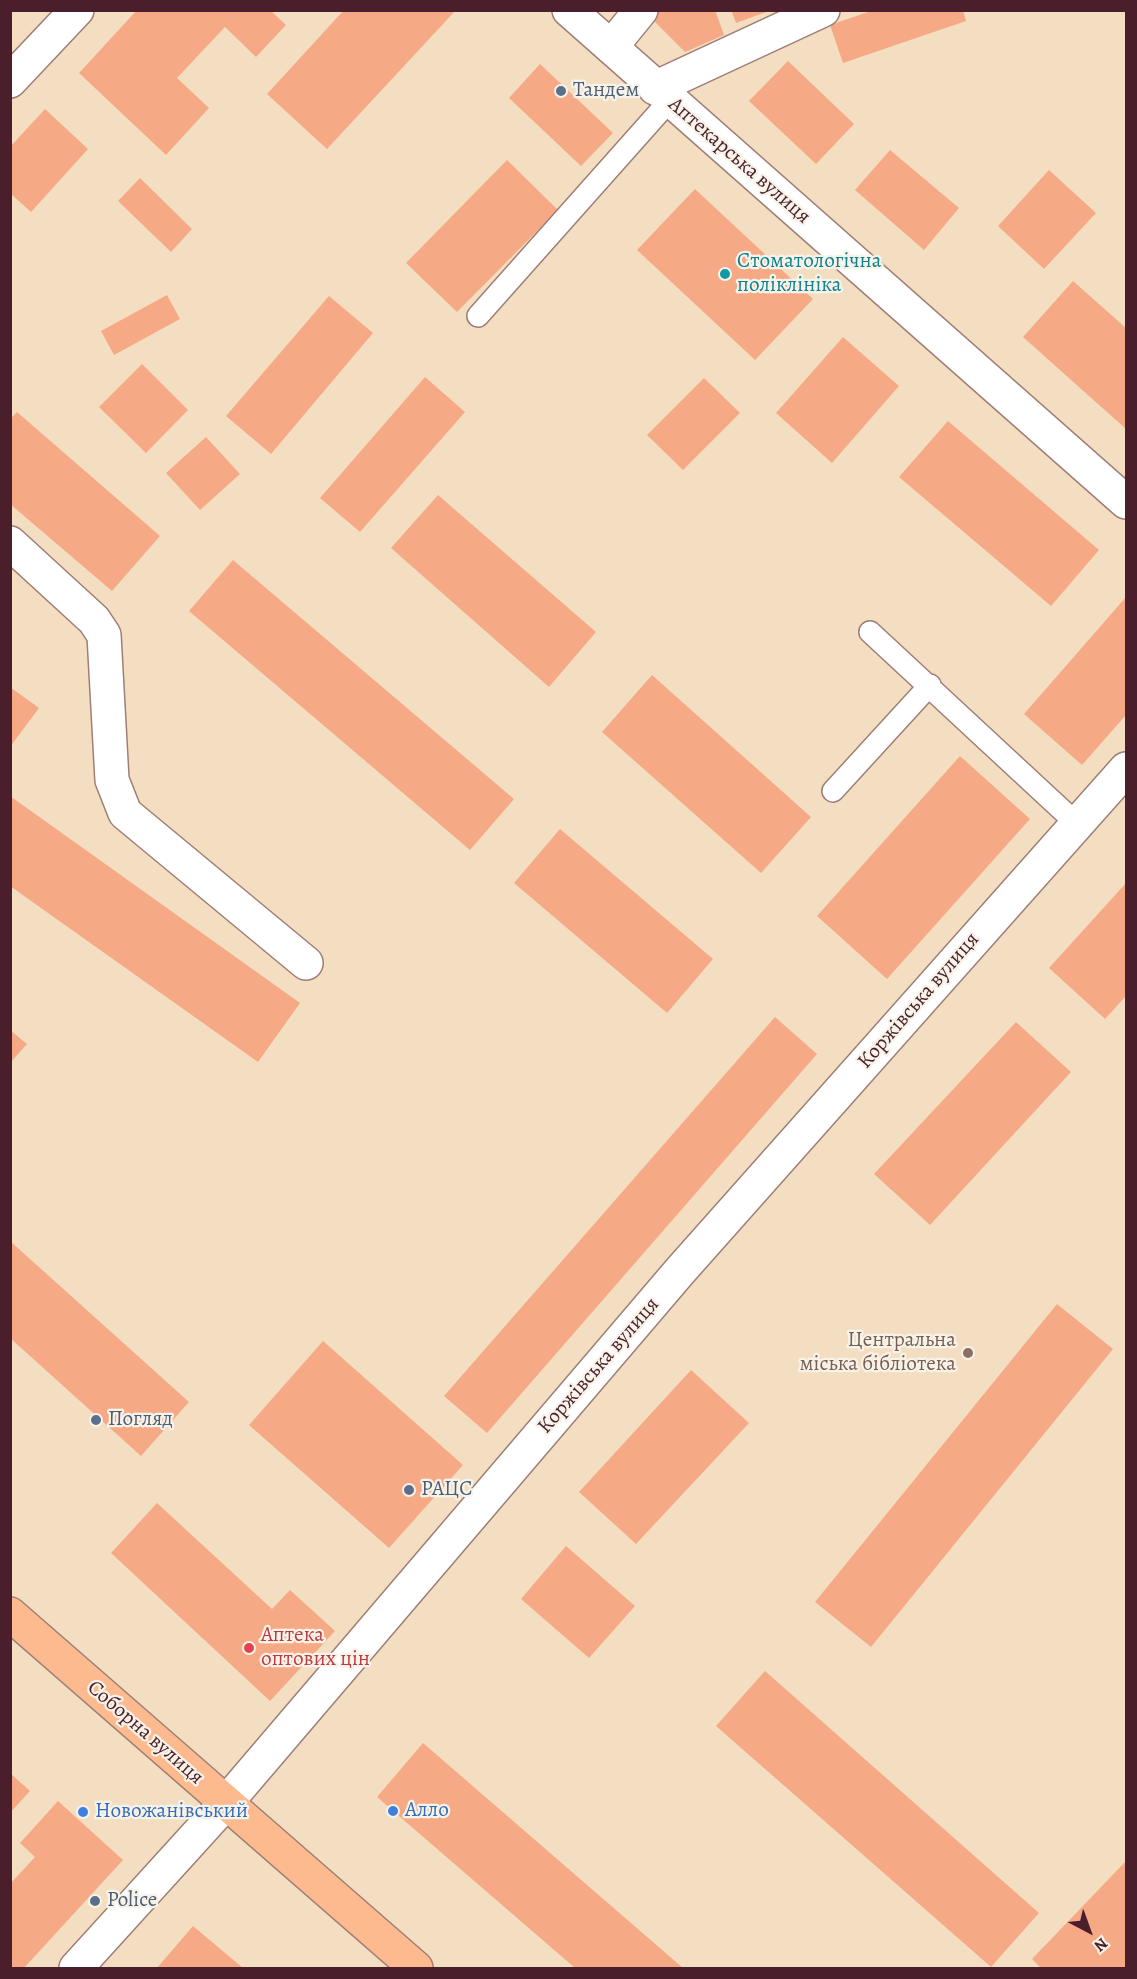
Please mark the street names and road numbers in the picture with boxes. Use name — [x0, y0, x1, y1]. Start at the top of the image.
street label: Аптекарська вулиця — [663, 92, 815, 230]
street label: Коржівська вулиця — [853, 928, 985, 1074]
street label: Коржівська вулиця — [533, 1293, 665, 1439]
street label: Соборна вулиця — [82, 1676, 208, 1790]

